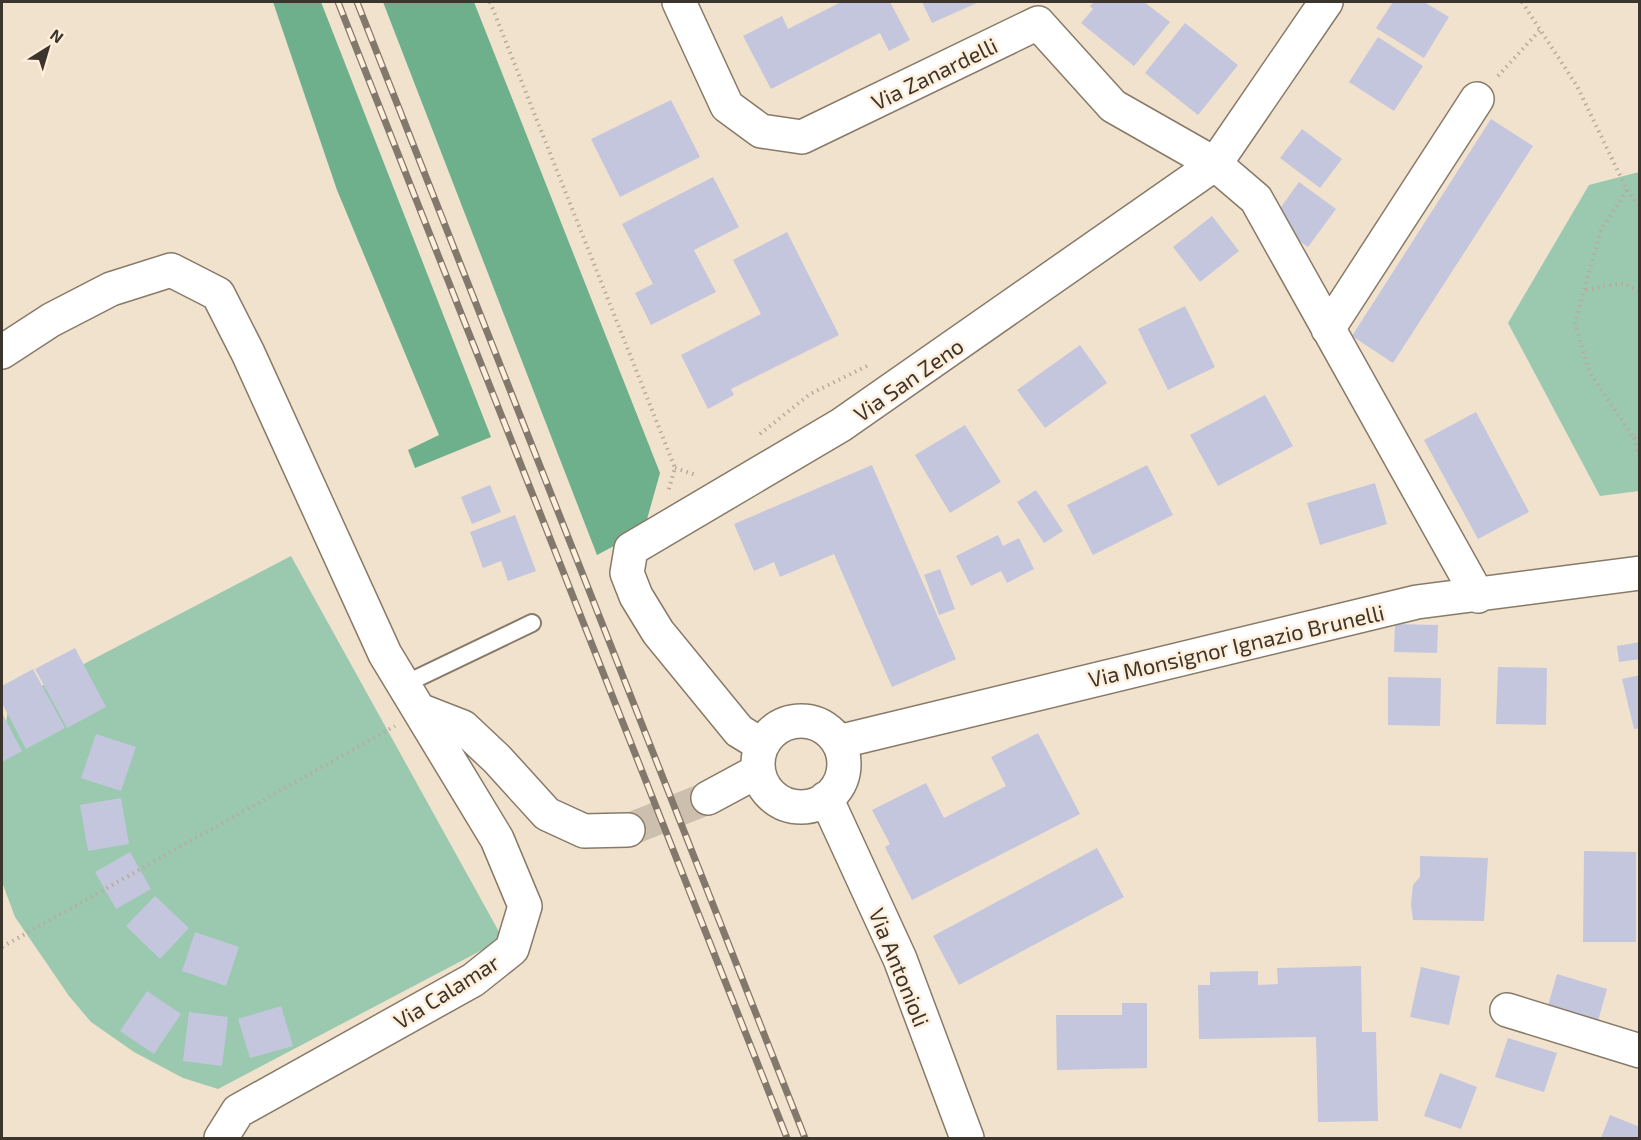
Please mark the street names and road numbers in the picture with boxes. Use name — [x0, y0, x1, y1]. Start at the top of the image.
street label: Via Zanardelli — [867, 31, 1001, 115]
street label: Via San Zeno — [848, 332, 968, 426]
street label: Via Monsignor Ignazio Brunelli — [1085, 598, 1387, 692]
street label: Via Antonioli — [864, 904, 936, 1030]
street label: Via Calamar — [389, 948, 504, 1034]

